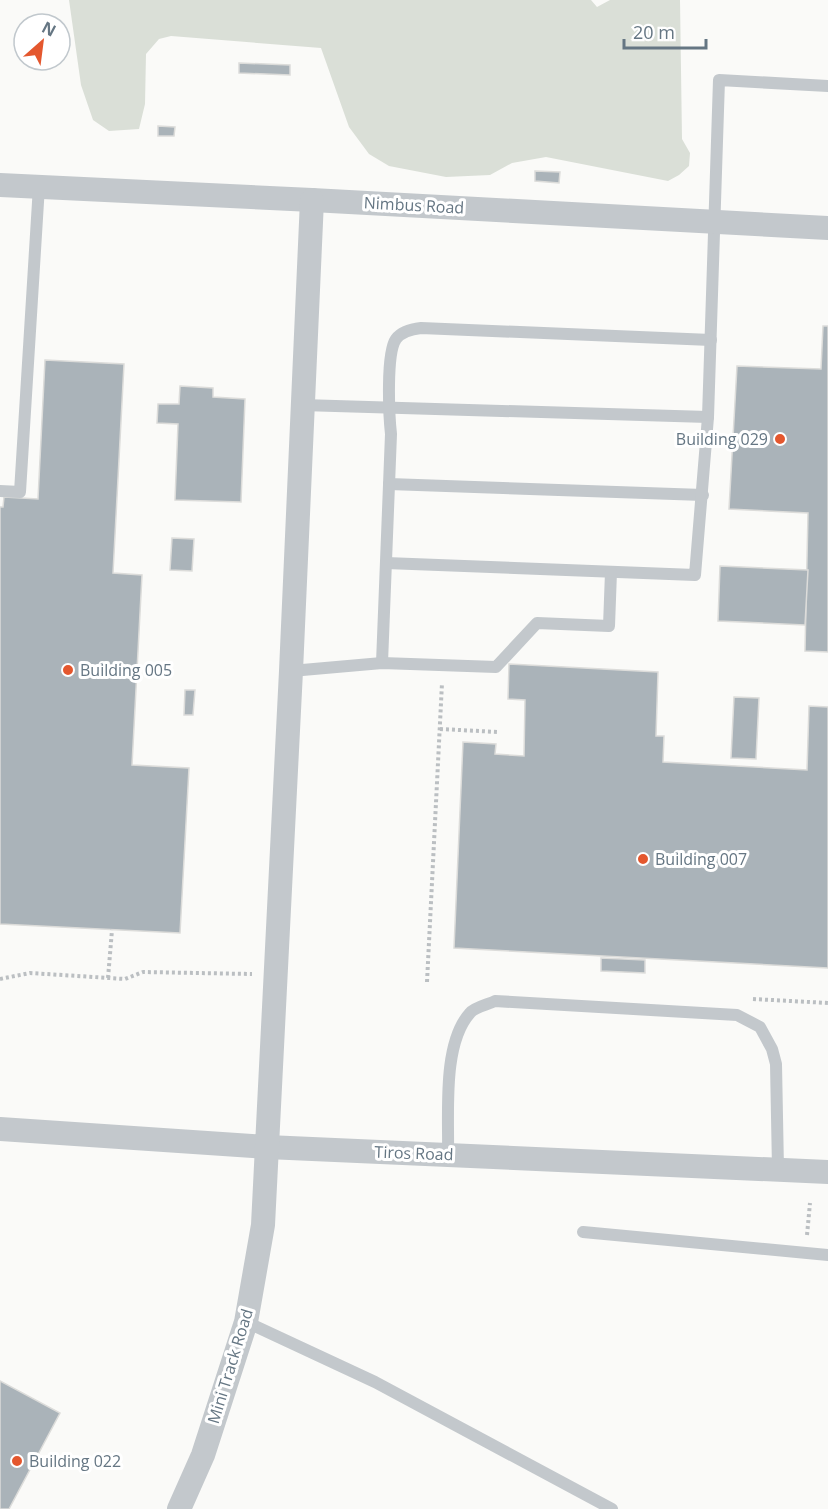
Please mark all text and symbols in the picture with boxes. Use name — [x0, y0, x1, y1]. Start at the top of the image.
north arrow — [12, 12, 72, 72]
scale bar — [624, 12, 706, 50]
text: N — [38, 16, 60, 42]
text: 20 m — [633, 20, 675, 44]
street label: Nimbus Road — [363, 191, 465, 219]
place label: Building 029 — [676, 428, 768, 450]
marker: Building 029 — [773, 432, 787, 446]
place label: Building 005 — [80, 659, 172, 681]
marker: Building 005 — [61, 663, 75, 677]
place label: Building 007 — [655, 848, 747, 870]
marker: Building 007 — [636, 852, 650, 866]
street label: Tiros Road — [374, 1141, 454, 1165]
street label: Mini Track Road — [202, 1306, 258, 1426]
place label: Building 022 — [29, 1450, 121, 1472]
marker: Building 022 — [10, 1454, 24, 1468]

